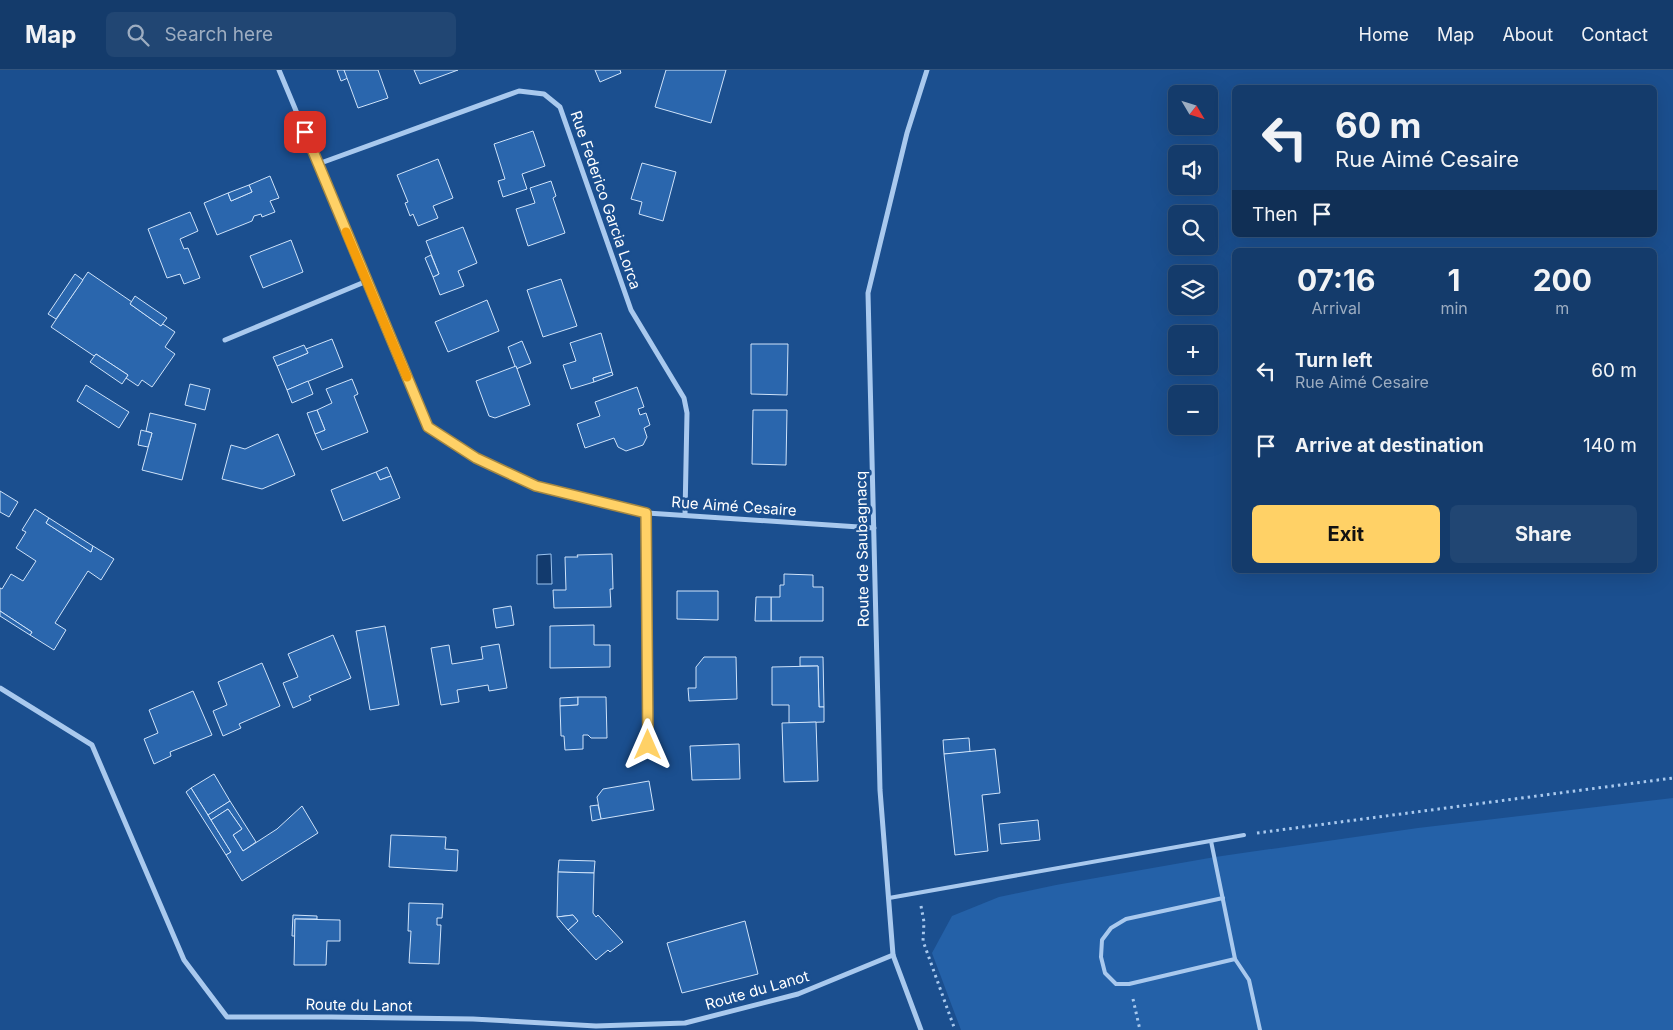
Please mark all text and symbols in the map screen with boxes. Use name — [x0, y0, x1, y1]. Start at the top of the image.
search box — [106, 12, 456, 57]
text: Map — [25, 20, 76, 49]
icon: search — [124, 21, 152, 49]
text: Search here — [164, 23, 273, 46]
text: Home — [1359, 24, 1409, 45]
text: Map — [1437, 24, 1474, 45]
text: About — [1502, 24, 1553, 45]
text: Contact — [1581, 24, 1648, 45]
north arrow — [1168, 85, 1218, 135]
map controls — [1168, 85, 1218, 435]
text: 60 m — [1335, 104, 1422, 146]
icon: left — [1252, 105, 1317, 170]
street label: Rue Federico Garcia Lorca — [566, 108, 646, 292]
pin — [284, 111, 326, 153]
icon: arrive — [291, 118, 319, 146]
button: sound — [1168, 145, 1218, 195]
text: Rue Aimé Cesaire — [1335, 146, 1519, 172]
icon: arrive — [1308, 200, 1336, 228]
text: Then — [1252, 203, 1298, 226]
button: search — [1168, 205, 1218, 255]
text: 07:16 — [1297, 262, 1375, 298]
text: 1 — [1448, 262, 1461, 298]
text: 200 — [1533, 262, 1592, 298]
button: layers — [1168, 265, 1218, 315]
text: Arrival — [1312, 298, 1361, 318]
text: min — [1440, 298, 1468, 318]
text: m — [1555, 298, 1569, 318]
button: + — [1168, 325, 1218, 375]
text: Turn left — [1295, 349, 1373, 372]
icon: left — [1252, 357, 1280, 385]
text: 60 m — [1591, 359, 1637, 382]
text: Rue Aimé Cesaire — [1295, 372, 1429, 392]
button: − — [1168, 385, 1218, 435]
icon: arrive — [1252, 432, 1280, 460]
text: Arrive at destination — [1295, 434, 1484, 457]
text: 140 m — [1583, 434, 1637, 457]
street label: Route de Saubagnacq — [851, 471, 873, 627]
street label: Rue Aimé Cesaire — [671, 492, 797, 520]
button: Exit — [1252, 505, 1440, 563]
button: Share — [1450, 505, 1637, 563]
position arrow — [621, 718, 673, 770]
street label: Route du Lanot — [703, 966, 811, 1014]
street label: Route du Lanot — [305, 995, 413, 1015]

